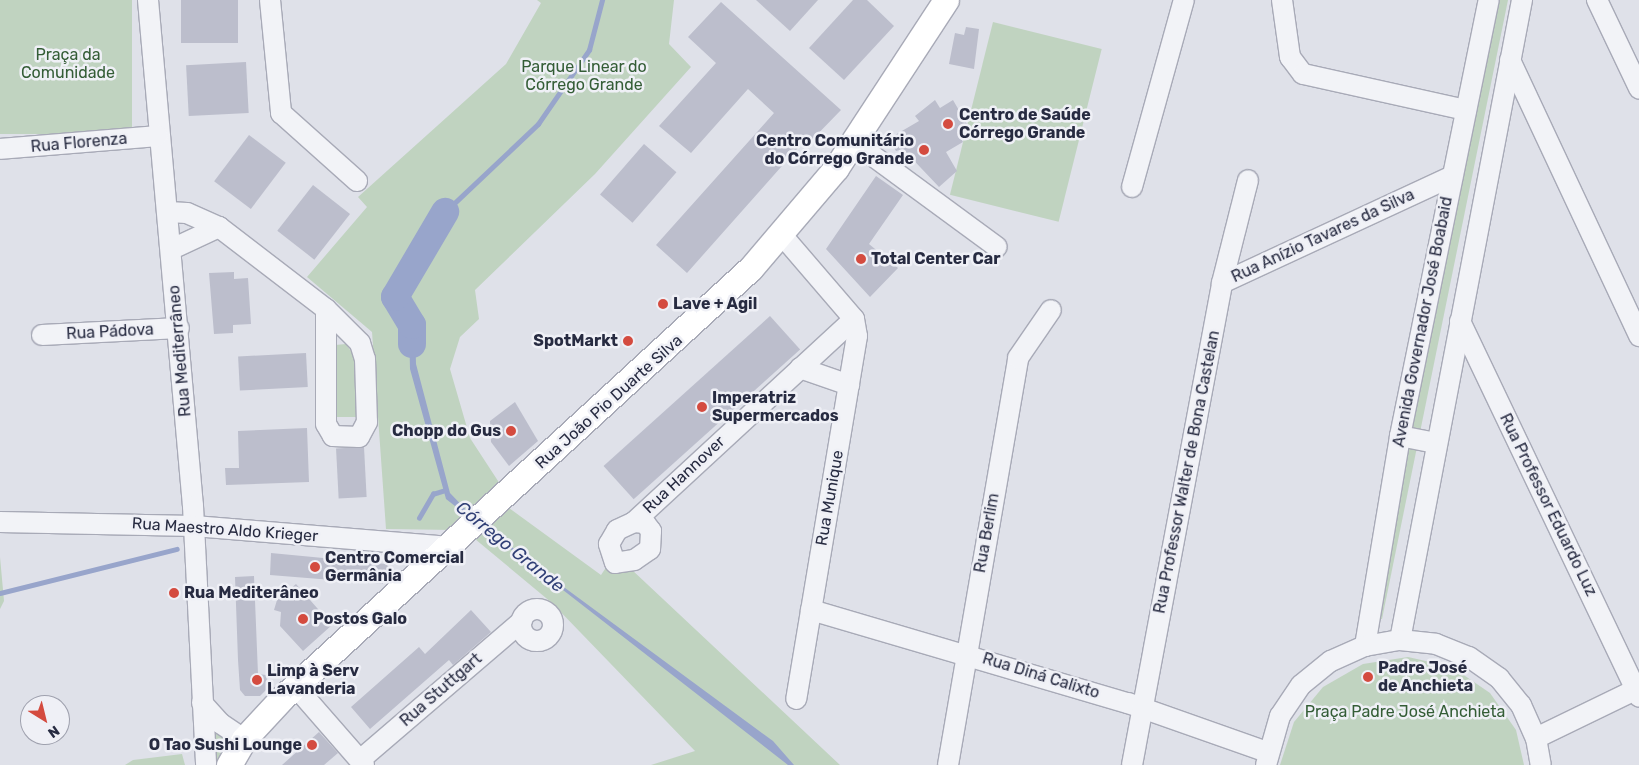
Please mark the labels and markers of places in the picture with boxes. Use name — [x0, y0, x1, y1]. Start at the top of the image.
place label: Centro de Saúde Córrego Grande — [959, 105, 1091, 143]
marker: Centro de Saúde Córrego Grande — [941, 117, 955, 131]
place label: Centro Comunitário do Córrego Grande — [756, 131, 914, 169]
marker: Centro Comunitário do Córrego Grande — [918, 144, 930, 156]
place label: Total Center Car — [871, 249, 1001, 269]
marker: Total Center Car — [855, 253, 867, 265]
place label: Lave + Agil — [673, 294, 758, 314]
marker: Lave + Agil — [657, 298, 669, 310]
place label: SpotMarkt — [533, 331, 618, 351]
marker: SpotMarkt — [622, 335, 634, 347]
place label: Imperatriz Supermercados — [712, 388, 839, 426]
marker: Imperatriz Supermercados — [696, 401, 708, 413]
place label: Chopp do Gus — [392, 421, 501, 441]
marker: Chopp do Gus — [505, 425, 517, 437]
place label: Centro Comercial Germânia — [325, 548, 464, 586]
marker: Centro Comercial Germânia — [309, 561, 321, 573]
place label: Rua Mediterâneo — [184, 583, 319, 603]
marker: Rua Mediterâneo — [168, 587, 180, 599]
place label: Postos Galo — [313, 609, 407, 629]
marker: Postos Galo — [297, 613, 309, 625]
place label: Padre José de Anchieta — [1378, 658, 1474, 696]
place label: Limp à Serv Lavanderia — [267, 661, 359, 699]
marker: Padre José de Anchieta — [1362, 671, 1374, 683]
marker: Limp à Serv Lavanderia — [251, 674, 263, 686]
place label: O Tao Sushi Lounge — [148, 735, 302, 755]
marker: O Tao Sushi Lounge — [306, 739, 318, 751]

